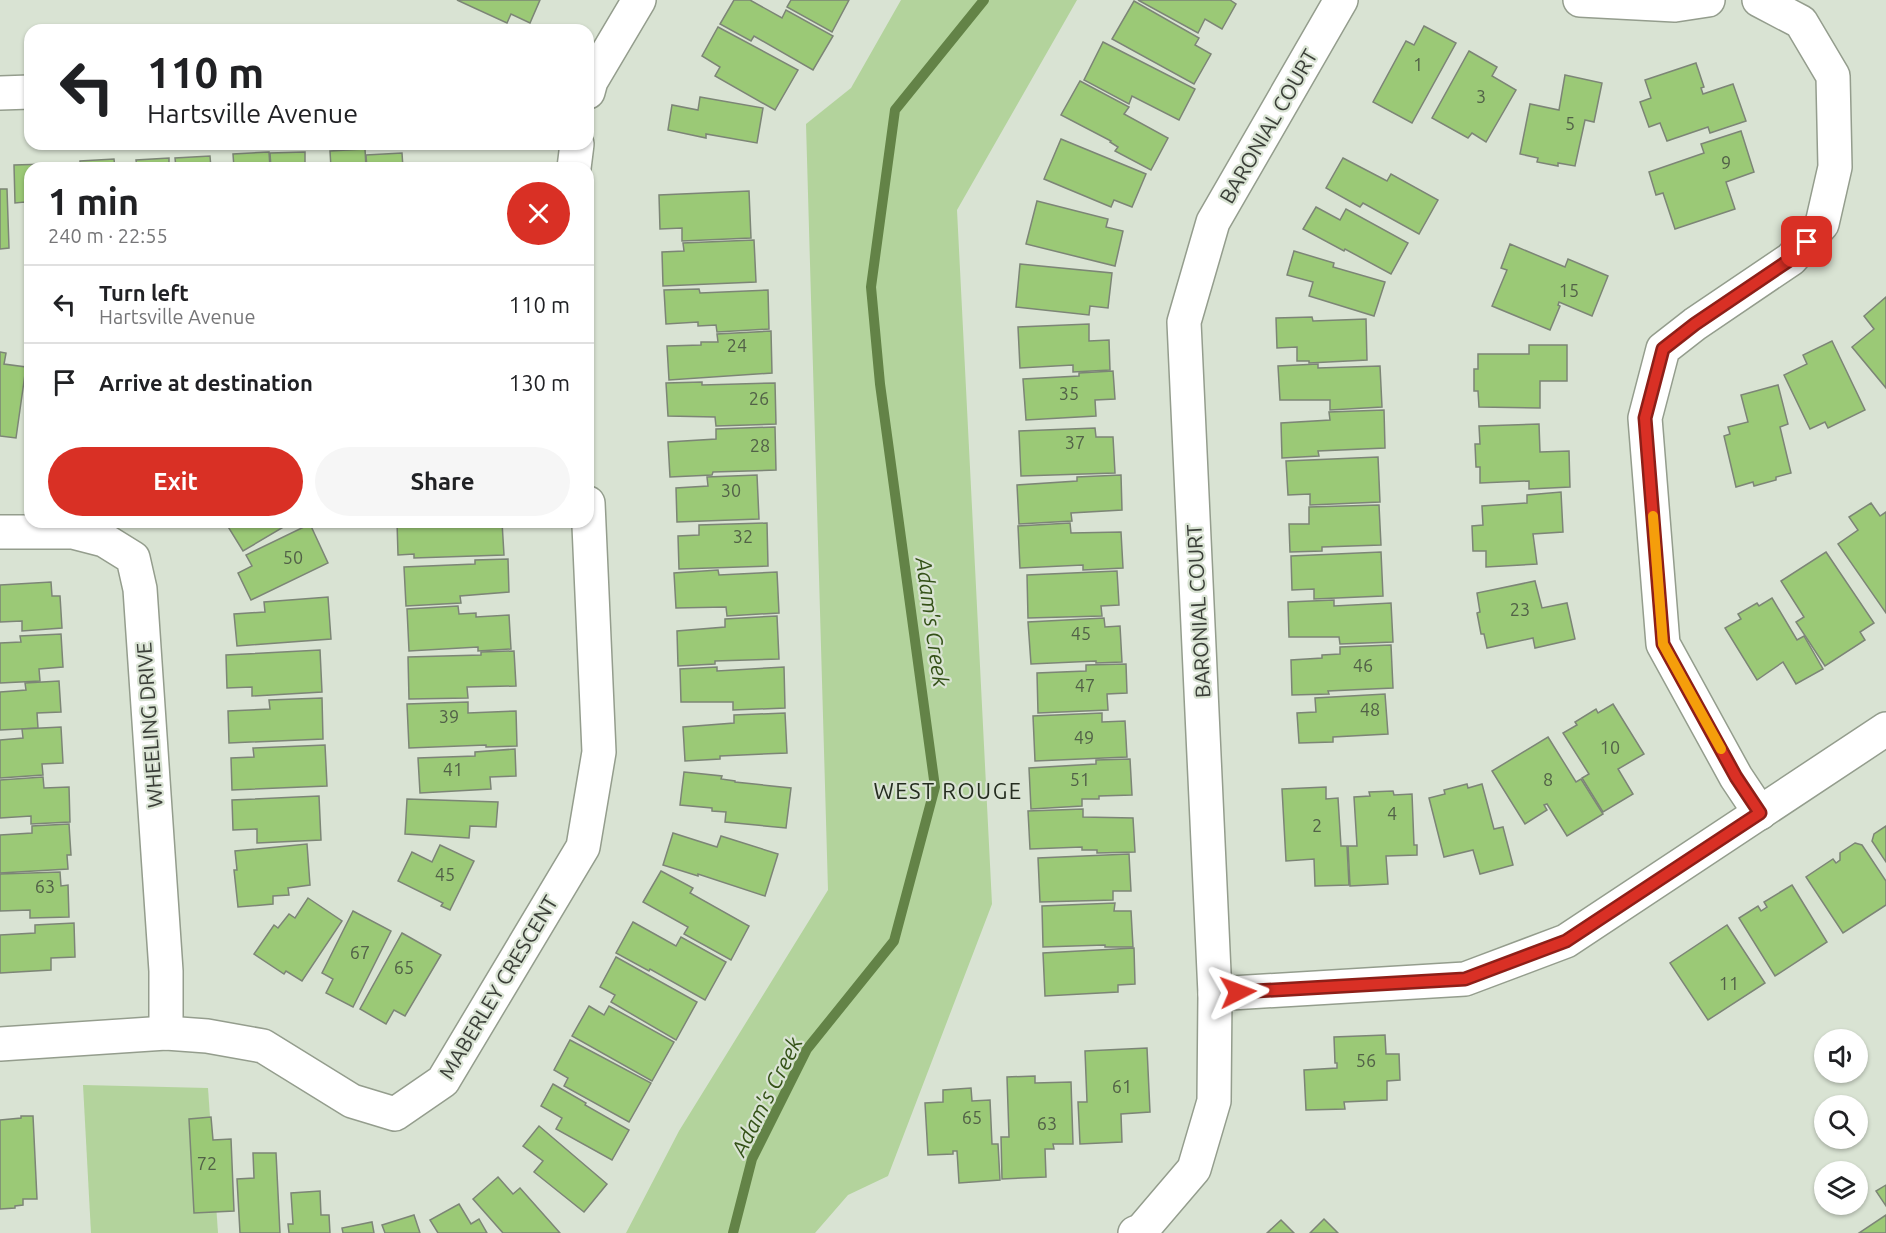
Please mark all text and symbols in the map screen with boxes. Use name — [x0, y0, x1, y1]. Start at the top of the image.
street label: BARONIAL COURT — [1214, 44, 1322, 207]
icon: left — [48, 48, 126, 126]
text: 110 m — [147, 49, 264, 96]
house number: 1 — [1413, 54, 1423, 74]
house number: 3 — [1476, 86, 1486, 106]
text: Hartsville Avenue — [147, 98, 358, 128]
house number: 5 — [1565, 113, 1575, 133]
house number: 9 — [1721, 152, 1731, 172]
text: 1 min — [48, 181, 139, 222]
button: close — [507, 182, 570, 245]
pin — [1781, 216, 1832, 267]
text: 240 m · 22:55 — [48, 224, 168, 247]
icon: arrive — [1790, 225, 1823, 258]
text: Turn left — [99, 280, 189, 305]
house number: 15 — [1559, 280, 1579, 300]
icon: left — [48, 288, 81, 321]
text: 110 m — [509, 292, 570, 317]
text: Hartsville Avenue — [99, 305, 255, 328]
house number: 24 — [727, 335, 747, 355]
icon: arrive — [48, 366, 81, 399]
text: Arrive at destination — [99, 370, 313, 395]
text: 130 m — [509, 370, 570, 395]
house number: 35 — [1059, 383, 1079, 403]
house number: 26 — [749, 388, 769, 408]
house number: 37 — [1065, 432, 1085, 452]
house number: 28 — [750, 435, 770, 455]
button: Exit — [48, 447, 303, 516]
button: Share — [315, 447, 570, 516]
house number: 30 — [721, 480, 741, 500]
street label: BARONIAL COURT — [1181, 523, 1215, 698]
house number: 32 — [733, 526, 753, 546]
house number: 50 — [283, 547, 303, 567]
water label: Adam's Creek — [911, 555, 955, 689]
house number: 23 — [1510, 599, 1530, 619]
house number: 45 — [1071, 623, 1091, 643]
street label: WHEELING DRIVE — [131, 641, 167, 809]
house number: 46 — [1353, 655, 1373, 675]
house number: 47 — [1075, 675, 1095, 695]
house number: 48 — [1360, 699, 1380, 719]
house number: 39 — [439, 706, 459, 726]
house number: 49 — [1074, 727, 1094, 747]
house number: 10 — [1600, 737, 1620, 757]
house number: 41 — [443, 759, 463, 779]
house number: 51 — [1070, 769, 1090, 789]
house number: 8 — [1543, 769, 1553, 789]
district label: WEST ROUGE — [873, 778, 1023, 803]
house number: 4 — [1387, 803, 1397, 823]
house number: 2 — [1312, 815, 1322, 835]
house number: 45 — [435, 864, 455, 884]
house number: 63 — [35, 876, 55, 896]
street label: MABERLEY CRESCENT — [434, 891, 562, 1083]
house number: 67 — [350, 942, 370, 962]
house number: 65 — [394, 957, 414, 977]
position arrow — [1206, 960, 1270, 1024]
house number: 11 — [1719, 973, 1739, 993]
map controls — [1814, 1029, 1868, 1215]
button: sound — [1814, 1029, 1868, 1083]
water label: Adam's Creek — [725, 1032, 807, 1161]
house number: 56 — [1356, 1050, 1376, 1070]
house number: 61 — [1112, 1076, 1132, 1096]
button: search — [1814, 1095, 1868, 1149]
house number: 65 — [962, 1107, 982, 1127]
house number: 63 — [1037, 1113, 1057, 1133]
house number: 72 — [197, 1153, 217, 1173]
button: layers — [1814, 1161, 1868, 1215]

